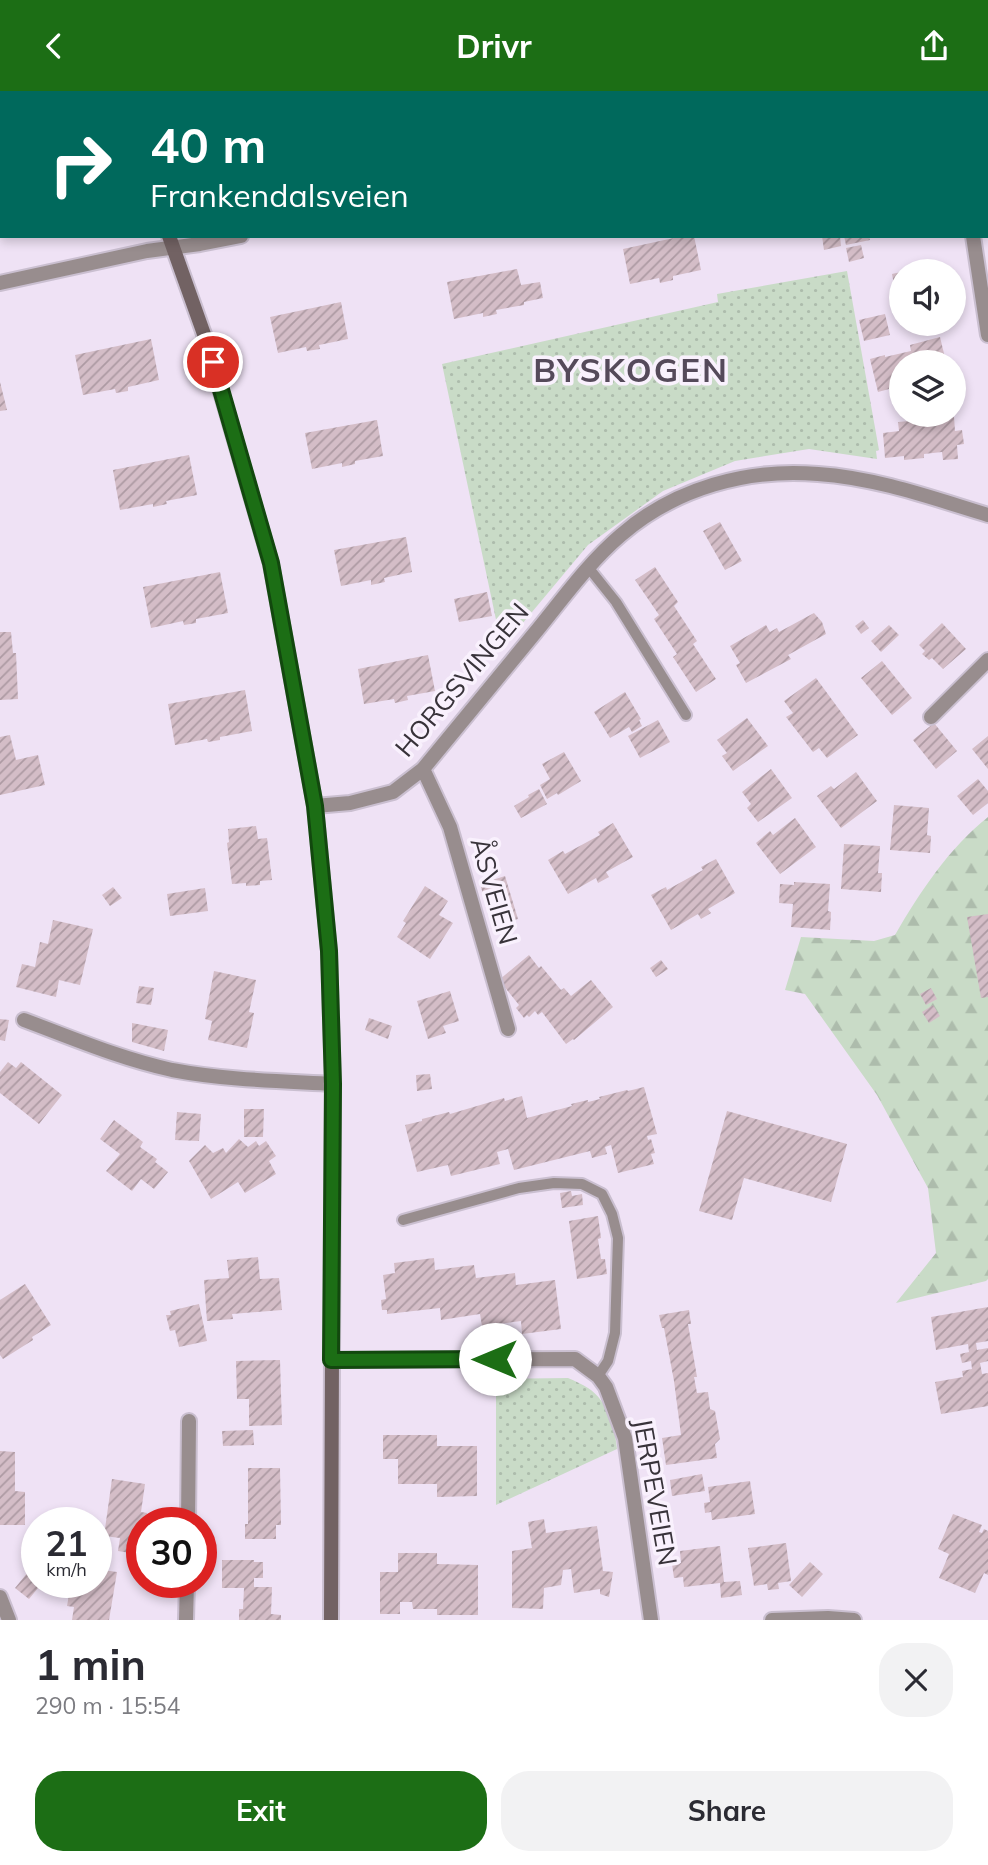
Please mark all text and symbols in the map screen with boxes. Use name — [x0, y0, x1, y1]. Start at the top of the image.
text: Drivr — [456, 26, 532, 66]
icon: back — [35, 27, 73, 65]
icon: share — [915, 27, 953, 65]
text: 40 m — [150, 114, 266, 175]
icon: right — [35, 119, 126, 210]
text: Frankendalsveien — [150, 175, 409, 215]
map controls — [889, 259, 966, 427]
button: sound — [889, 259, 966, 336]
pin — [183, 332, 243, 392]
icon: arrive — [194, 343, 232, 381]
district label: BYSKOGEN — [533, 349, 729, 390]
button: layers — [889, 350, 966, 427]
street label: HORGSVINGEN — [388, 596, 536, 763]
street label: ÅSVEIEN — [463, 834, 525, 948]
position arrow — [458, 1322, 532, 1396]
street label: JERPEVEIEN — [626, 1416, 685, 1568]
speed limit sign: 30 — [126, 1507, 217, 1598]
text: 21 — [45, 1521, 88, 1565]
text: km/h — [46, 1558, 87, 1581]
text: 1 min — [35, 1638, 146, 1691]
button: close — [879, 1643, 953, 1717]
text: 290 m · 15:54 — [35, 1691, 180, 1720]
button: Exit — [35, 1771, 487, 1851]
button: Share — [501, 1771, 953, 1851]

